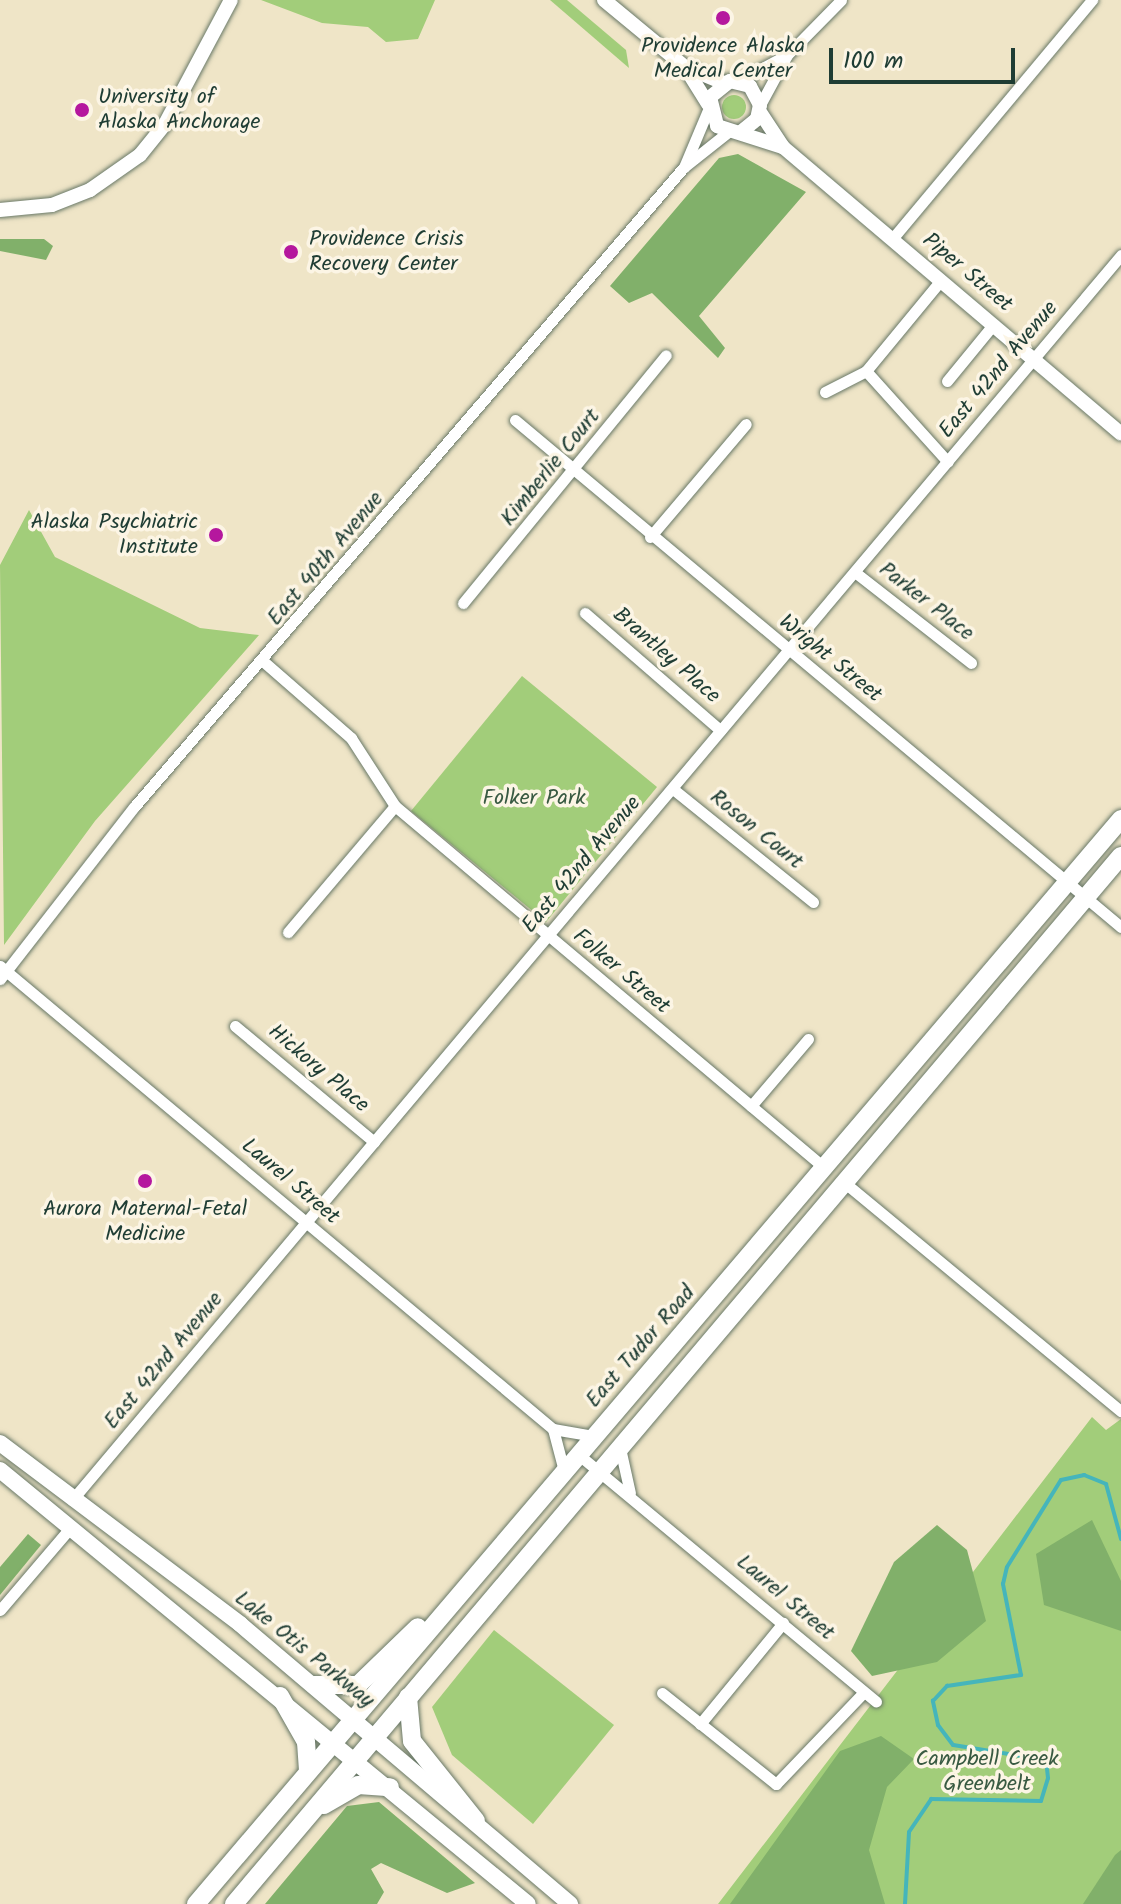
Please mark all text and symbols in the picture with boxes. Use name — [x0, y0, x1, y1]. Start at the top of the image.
marker: Providence Alaska Medical Center — [712, 7, 734, 29]
scale bar — [833, 32, 1019, 82]
place label: Providence Alaska Medical Center — [641, 33, 805, 84]
text: 100 m — [843, 42, 903, 81]
place label: University of Alaska Anchorage — [98, 84, 261, 136]
marker: University of Alaska Anchorage — [73, 101, 91, 119]
place label: Providence Crisis Recovery Center — [309, 226, 464, 278]
street label: Piper Street — [917, 228, 1017, 318]
marker: Providence Crisis Recovery Center — [280, 241, 302, 263]
street label: East 42nd Avenue — [934, 296, 1064, 444]
street label: Kimberlie Court — [496, 404, 606, 532]
street label: East 40th Avenue — [262, 487, 390, 631]
place label: Alaska Psychiatric Institute — [30, 509, 198, 560]
marker: Alaska Psychiatric Institute — [205, 524, 227, 546]
street label: Parker Place — [873, 557, 979, 647]
street label: Brantley Place — [607, 602, 725, 710]
street label: Wright Street — [773, 609, 887, 709]
street label: Roson Court — [704, 784, 808, 876]
park label: Folker Park — [482, 786, 586, 812]
street label: East 42nd Avenue — [517, 791, 647, 939]
street label: Folker Street — [567, 924, 675, 1020]
street label: Hickory Place — [262, 1019, 374, 1119]
street label: Laurel Street — [236, 1133, 344, 1231]
marker: Aurora Maternal-Fetal Medicine — [134, 1170, 156, 1192]
place label: Aurora Maternal-Fetal Medicine — [43, 1196, 247, 1248]
street label: East Tudor Road — [581, 1280, 701, 1414]
street label: East 42nd Avenue — [99, 1287, 229, 1435]
street label: Laurel Street — [731, 1549, 839, 1647]
street label: Lake Otis Parkway — [229, 1586, 379, 1714]
park label: Campbell Creek Greenbelt — [915, 1746, 1059, 1798]

